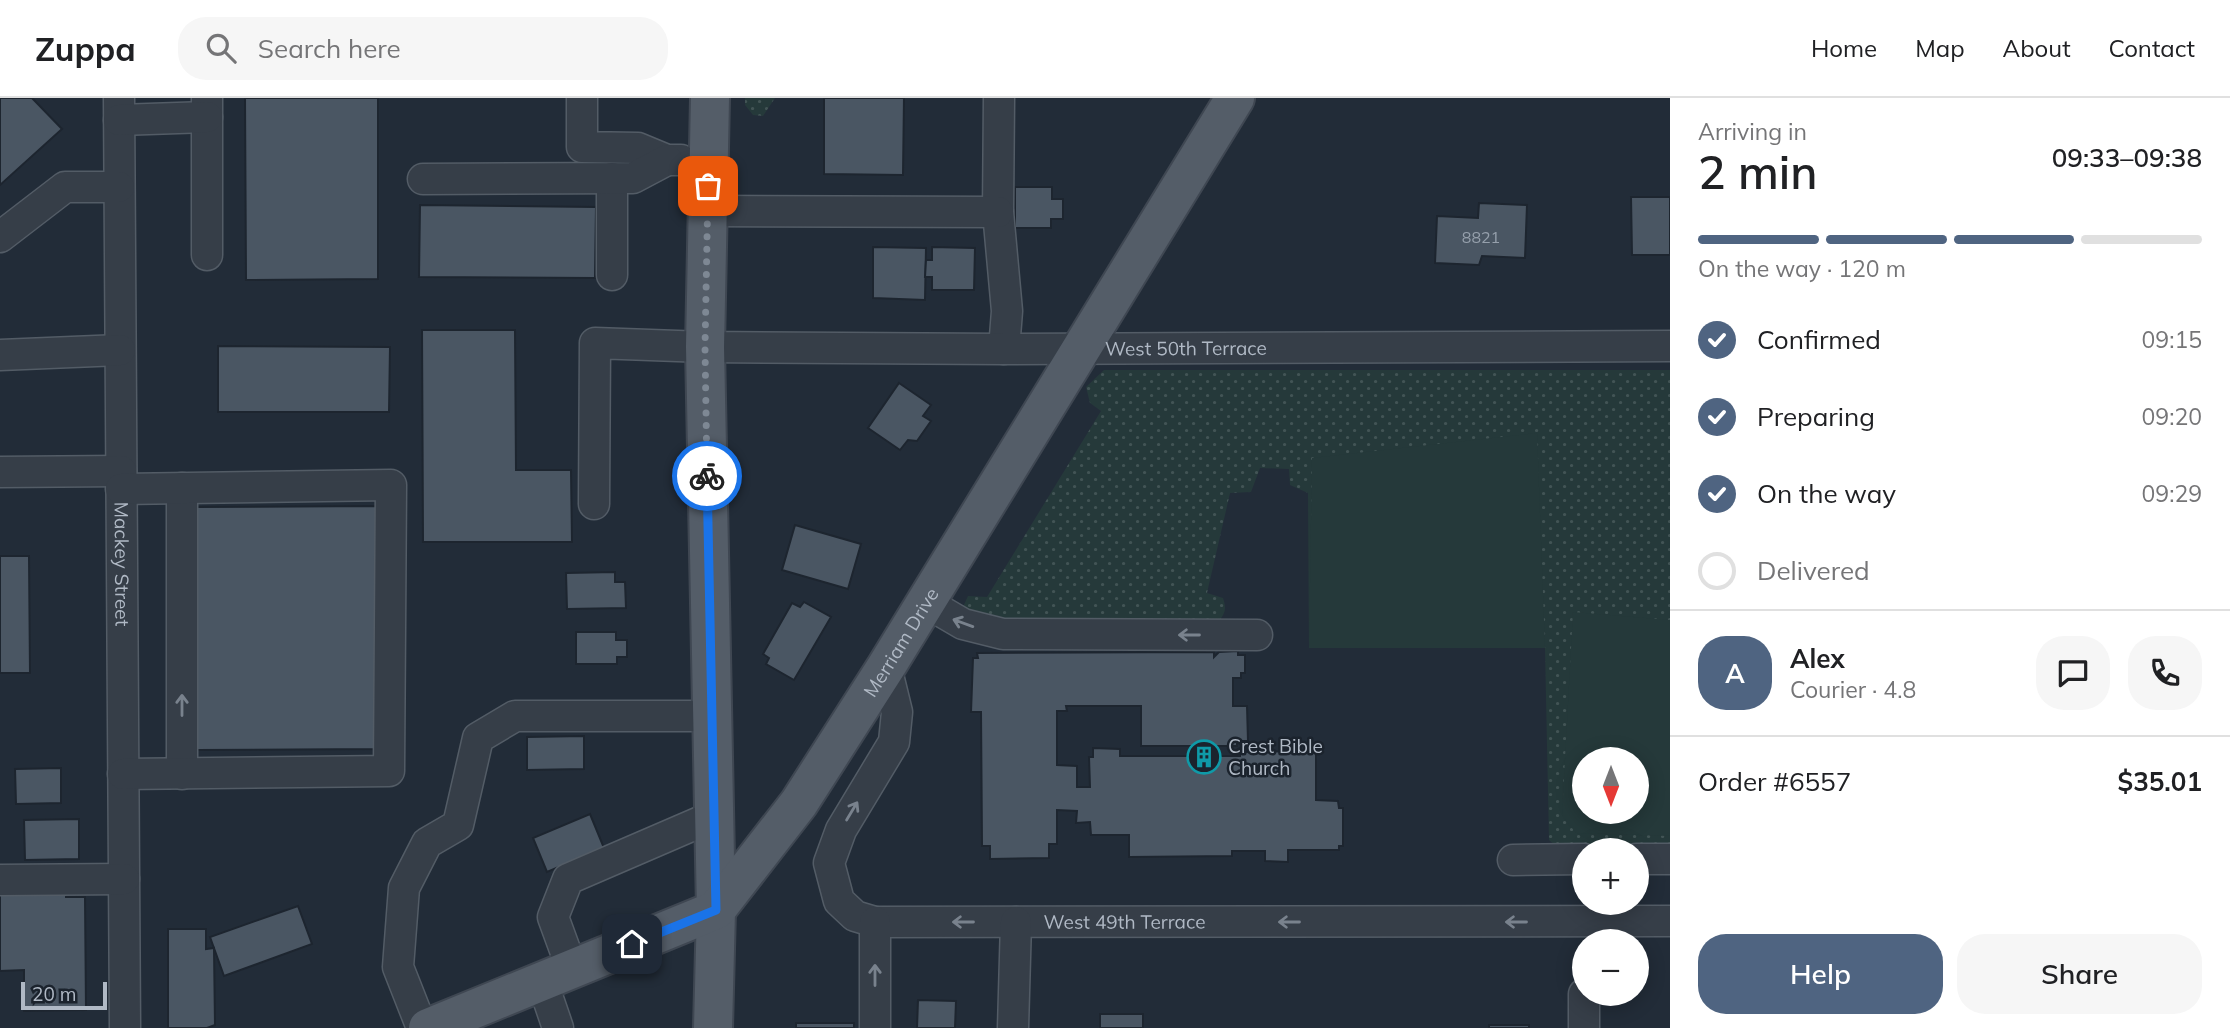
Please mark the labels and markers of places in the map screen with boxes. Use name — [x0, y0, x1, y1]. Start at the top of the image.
pin — [678, 156, 738, 216]
place label: Crest Bible Church — [1228, 734, 1323, 780]
building icon: Crest Bible Church — [1185, 738, 1223, 776]
pin — [602, 914, 662, 974]

